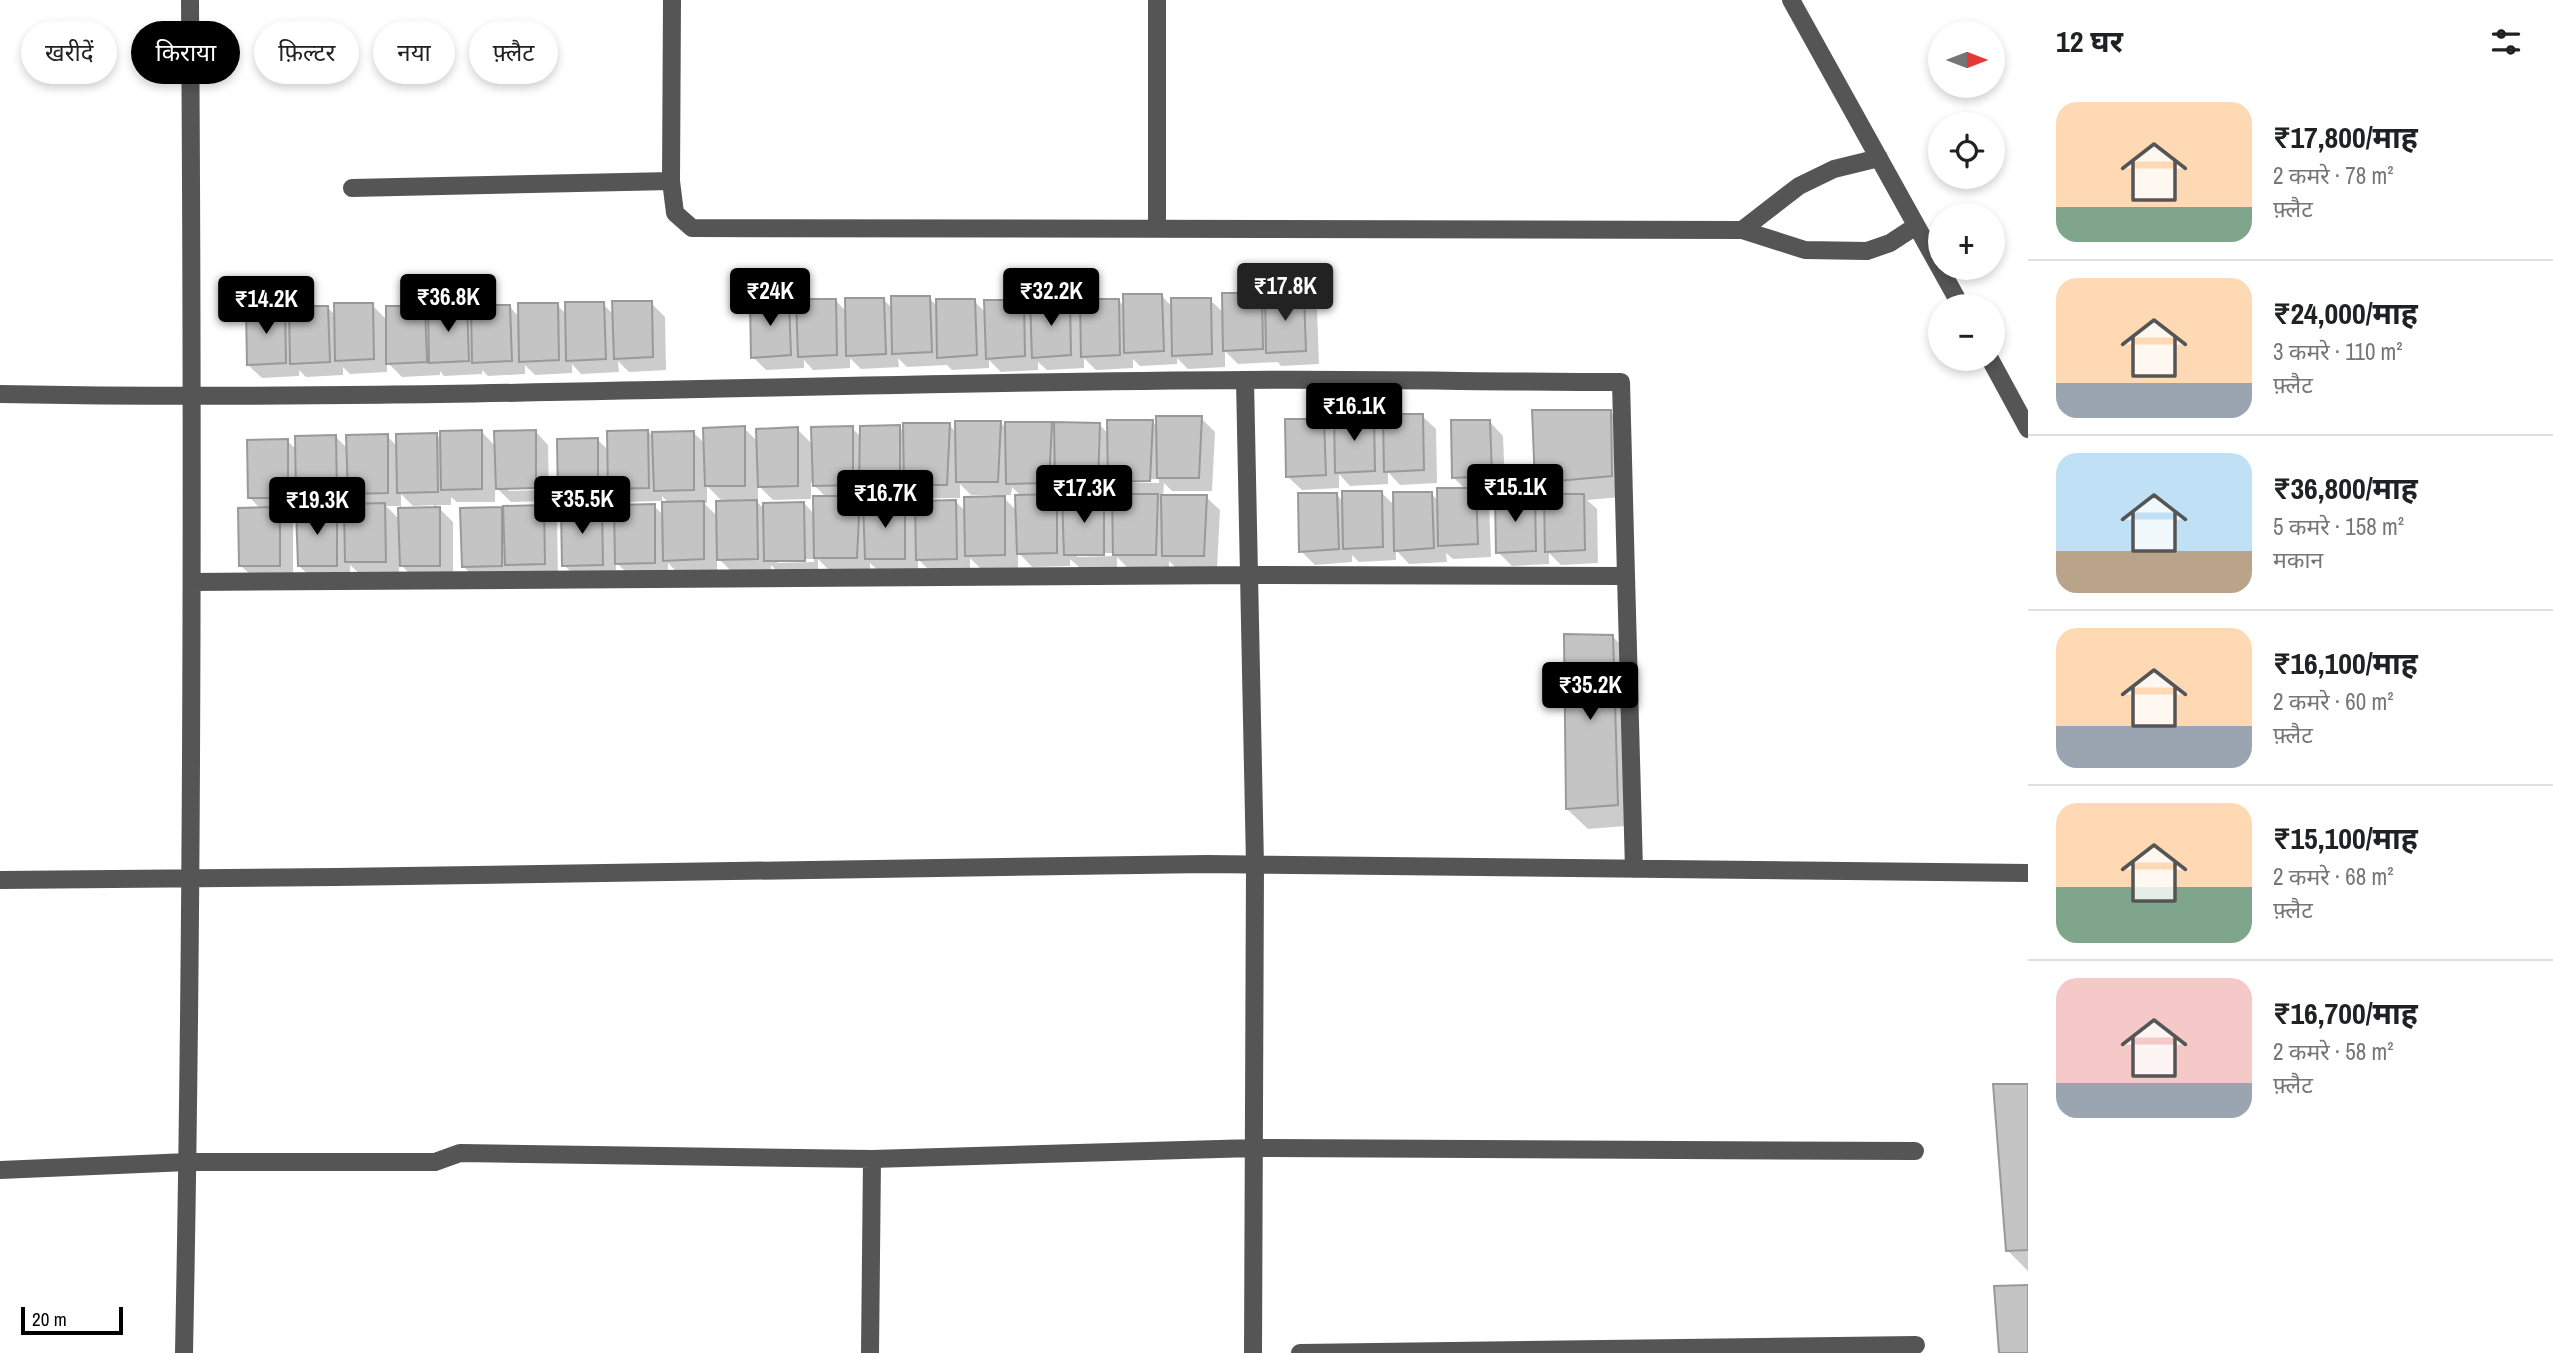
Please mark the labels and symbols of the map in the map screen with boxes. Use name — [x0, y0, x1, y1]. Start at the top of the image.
north arrow — [1928, 21, 2006, 98]
pin: ₹17.8K — [1228, 264, 1342, 323]
pin: ₹24K — [729, 268, 811, 328]
pin: ₹32.2K — [994, 268, 1108, 328]
pin: ₹36.8K — [391, 274, 505, 334]
pin: ₹14.2K — [209, 276, 323, 336]
pin: ₹16.1K — [1297, 384, 1411, 443]
pin: ₹15.1K — [1458, 464, 1572, 524]
pin: ₹17.3K — [1027, 466, 1141, 525]
pin: ₹16.7K — [828, 470, 942, 530]
pin: ₹35.5K — [525, 476, 639, 536]
pin: ₹19.3K — [260, 477, 374, 537]
pin: ₹35.2K — [1533, 662, 1647, 722]
scale bar — [21, 1304, 122, 1336]

